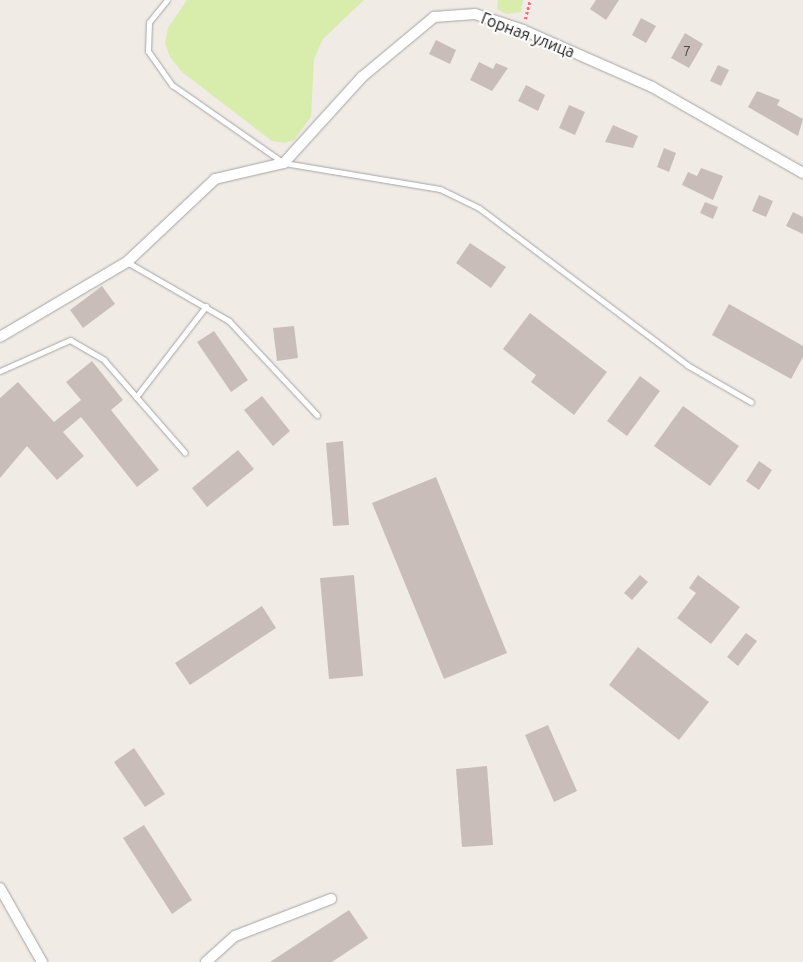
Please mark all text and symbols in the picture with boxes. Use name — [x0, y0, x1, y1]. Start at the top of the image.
street label: Горная улица — [478, 8, 578, 62]
house number: 7 — [683, 43, 691, 59]

